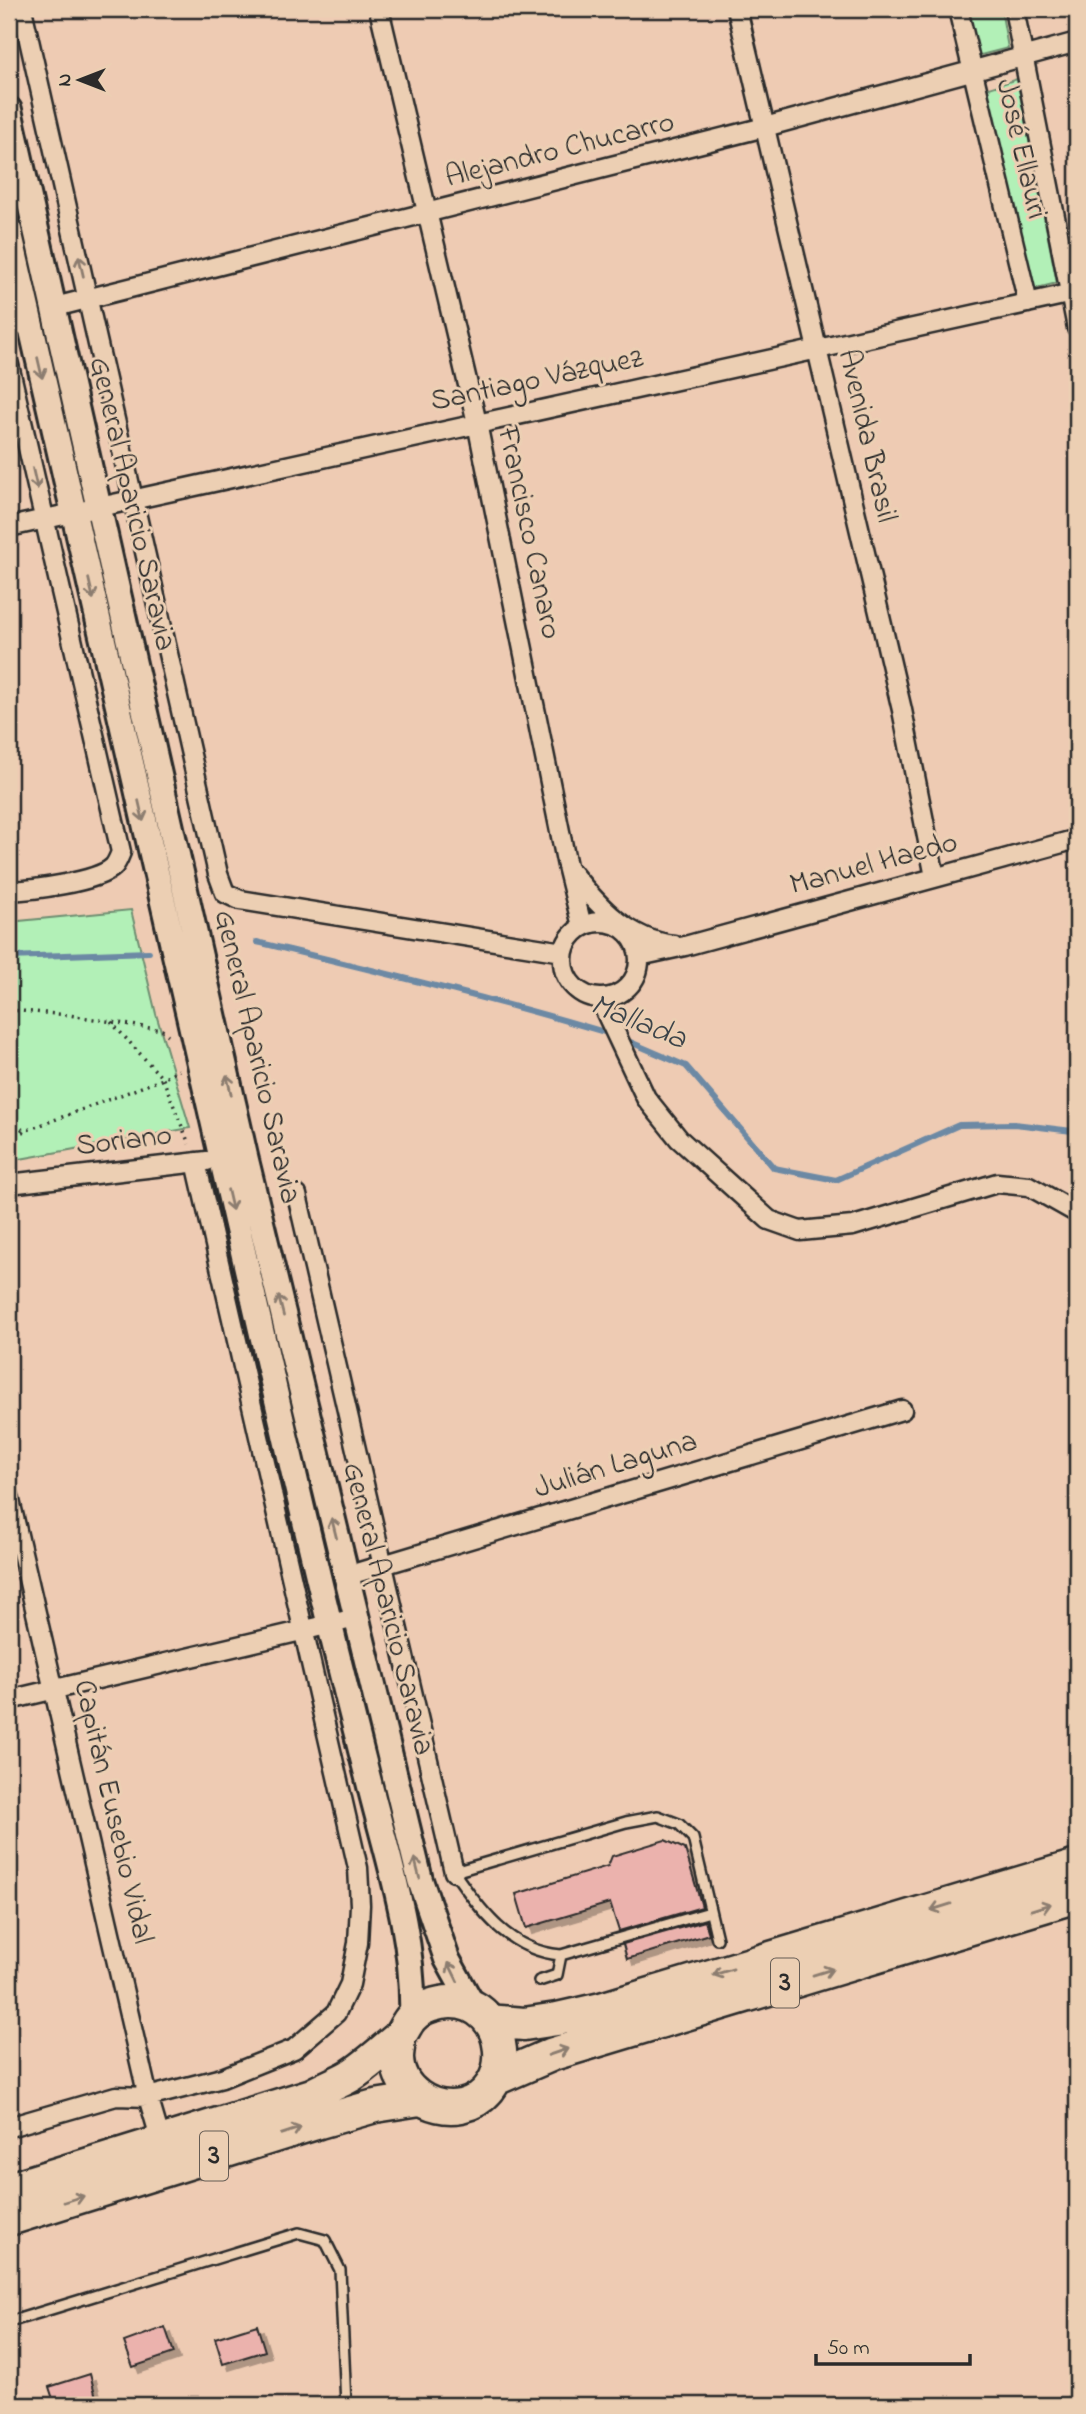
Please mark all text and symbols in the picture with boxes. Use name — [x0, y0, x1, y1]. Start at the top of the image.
north arrow — [46, 46, 116, 116]
text: N — [52, 73, 79, 86]
street label: José Ellauri — [983, 75, 1057, 223]
street label: Alejandro Chucarro — [441, 101, 679, 201]
one-way arrow — [73, 255, 86, 277]
street label: Santiago Vázquez — [427, 337, 648, 425]
street label: Avenida Brasil — [825, 345, 907, 527]
street label: General Aparicio Saravia — [76, 353, 186, 655]
one-way arrow — [34, 356, 48, 379]
street label: Francisco Canaro — [484, 422, 572, 643]
one-way arrow — [29, 467, 42, 490]
one-way arrow — [85, 577, 99, 600]
one-way arrow — [135, 799, 149, 822]
street label: Manuel Haedo — [785, 822, 963, 908]
street label: General Aparicio Saravia — [201, 906, 311, 1208]
water label: Mallada — [583, 982, 694, 1064]
one-way arrow — [222, 1074, 236, 1097]
street label: Soriano — [74, 1114, 174, 1170]
one-way arrow — [224, 1189, 237, 1211]
one-way arrow — [274, 1295, 287, 1318]
street label: Julián Laguna — [529, 1420, 703, 1512]
street label: General Aparicio Saravia — [329, 1458, 445, 1760]
one-way arrow — [327, 1517, 340, 1539]
street label: Capitán Eusebio Vidal — [60, 1676, 164, 1948]
one-way arrow — [410, 1857, 423, 1880]
one-way arrow — [1029, 1900, 1051, 1913]
one-way arrow — [931, 1902, 953, 1915]
road number: 3 — [771, 1958, 799, 2008]
one-way arrow — [445, 1962, 459, 1983]
one-way arrow — [811, 1965, 833, 1978]
one-way arrow — [713, 1967, 735, 1980]
one-way arrow — [547, 2045, 569, 2058]
one-way arrow — [280, 2124, 302, 2137]
road number: 3 — [200, 2132, 228, 2180]
one-way arrow — [63, 2191, 85, 2204]
scale bar — [816, 2323, 970, 2367]
text: 50 m — [827, 2334, 870, 2364]

